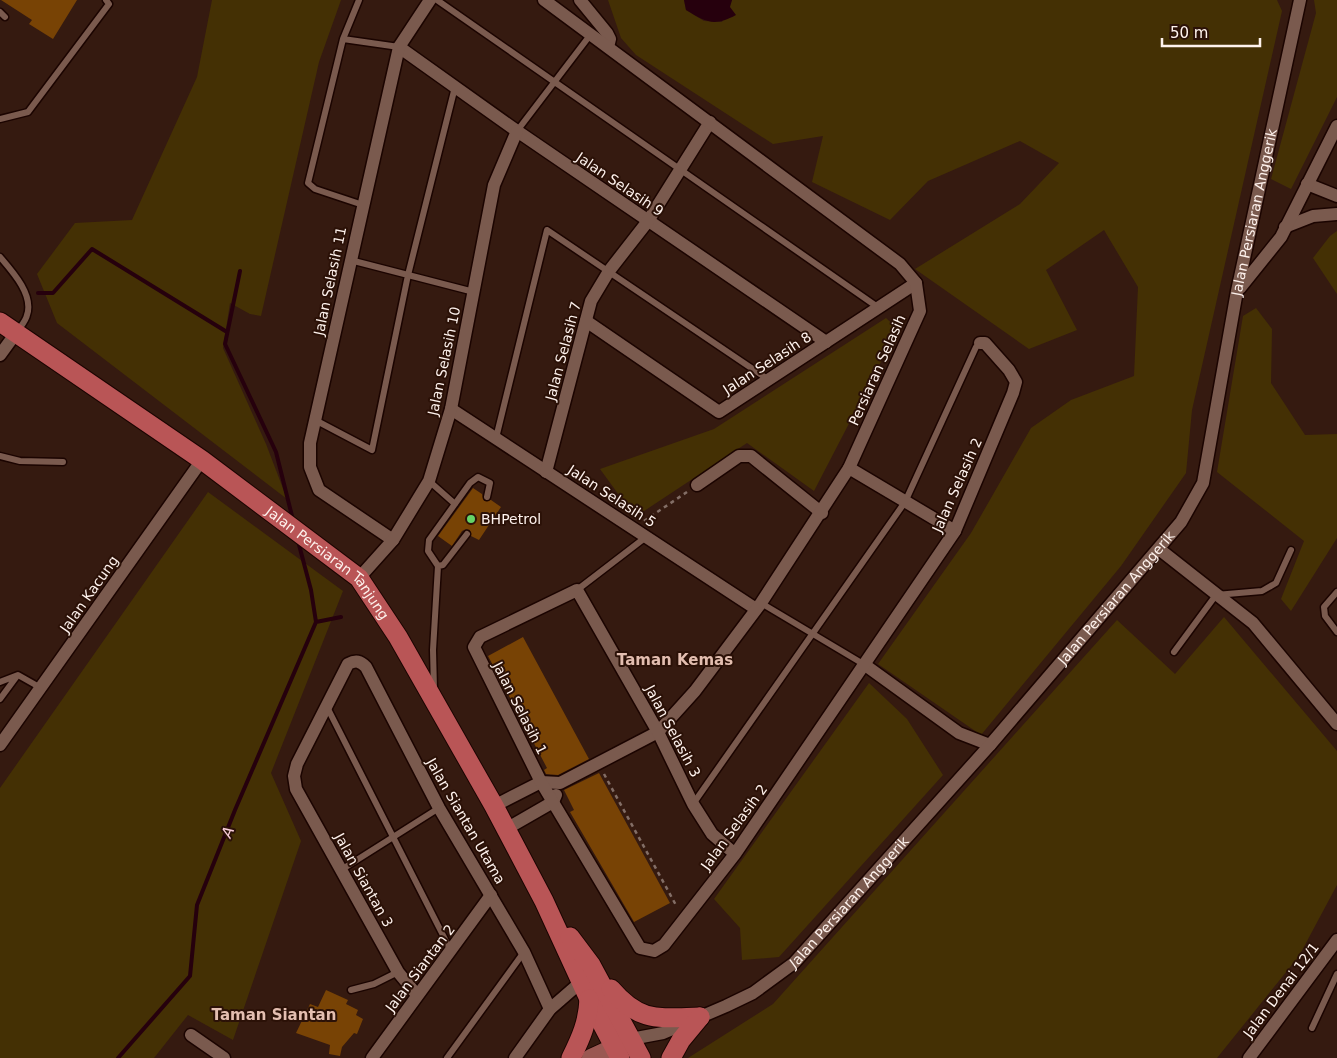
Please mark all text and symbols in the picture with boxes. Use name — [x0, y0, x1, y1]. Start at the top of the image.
scale bar — [1162, 15, 1260, 47]
text: 50 m — [1170, 24, 1208, 42]
street label: Jalan Persiaran Anggerik — [1228, 126, 1280, 298]
street label: Jalan Selasih 9 — [572, 148, 667, 219]
street label: Jalan Selasih 11 — [310, 225, 349, 338]
street label: Jalan Selasih 7 — [542, 300, 584, 403]
street label: Jalan Selasih 10 — [424, 305, 463, 418]
street label: Persiaran Selasih — [845, 312, 909, 428]
street label: Jalan Selasih 8 — [719, 329, 814, 398]
street label: Jalan Selasih 2 — [929, 435, 985, 536]
street label: Jalan Selasih 5 — [564, 461, 659, 530]
street label: Jalan Persiaran Tanjung — [262, 502, 392, 623]
place label: BHPetrol — [481, 511, 541, 527]
marker: BHPetrol — [465, 513, 477, 525]
street label: Jalan Persiaran Anggerik — [1054, 527, 1178, 669]
street label: Jalan Kacung — [56, 552, 121, 636]
district label: Taman Kemas — [617, 651, 733, 669]
street label: Jalan Selasih 1 — [489, 658, 550, 757]
street label: Jalan Selasih 3 — [642, 681, 704, 780]
street label: Jalan Siantan Utama — [423, 754, 509, 887]
street label: Jalan Selasih 2 — [697, 781, 770, 874]
water label: A — [217, 824, 238, 841]
street label: Jalan Siantan 3 — [331, 829, 396, 930]
street label: Jalan Persiaran Anggerik — [786, 832, 913, 972]
street label: Jalan Siantan 2 — [381, 921, 458, 1016]
street label: Jalan Denai 12/1 — [1239, 939, 1322, 1042]
district label: Taman Siantan — [212, 1006, 336, 1024]

